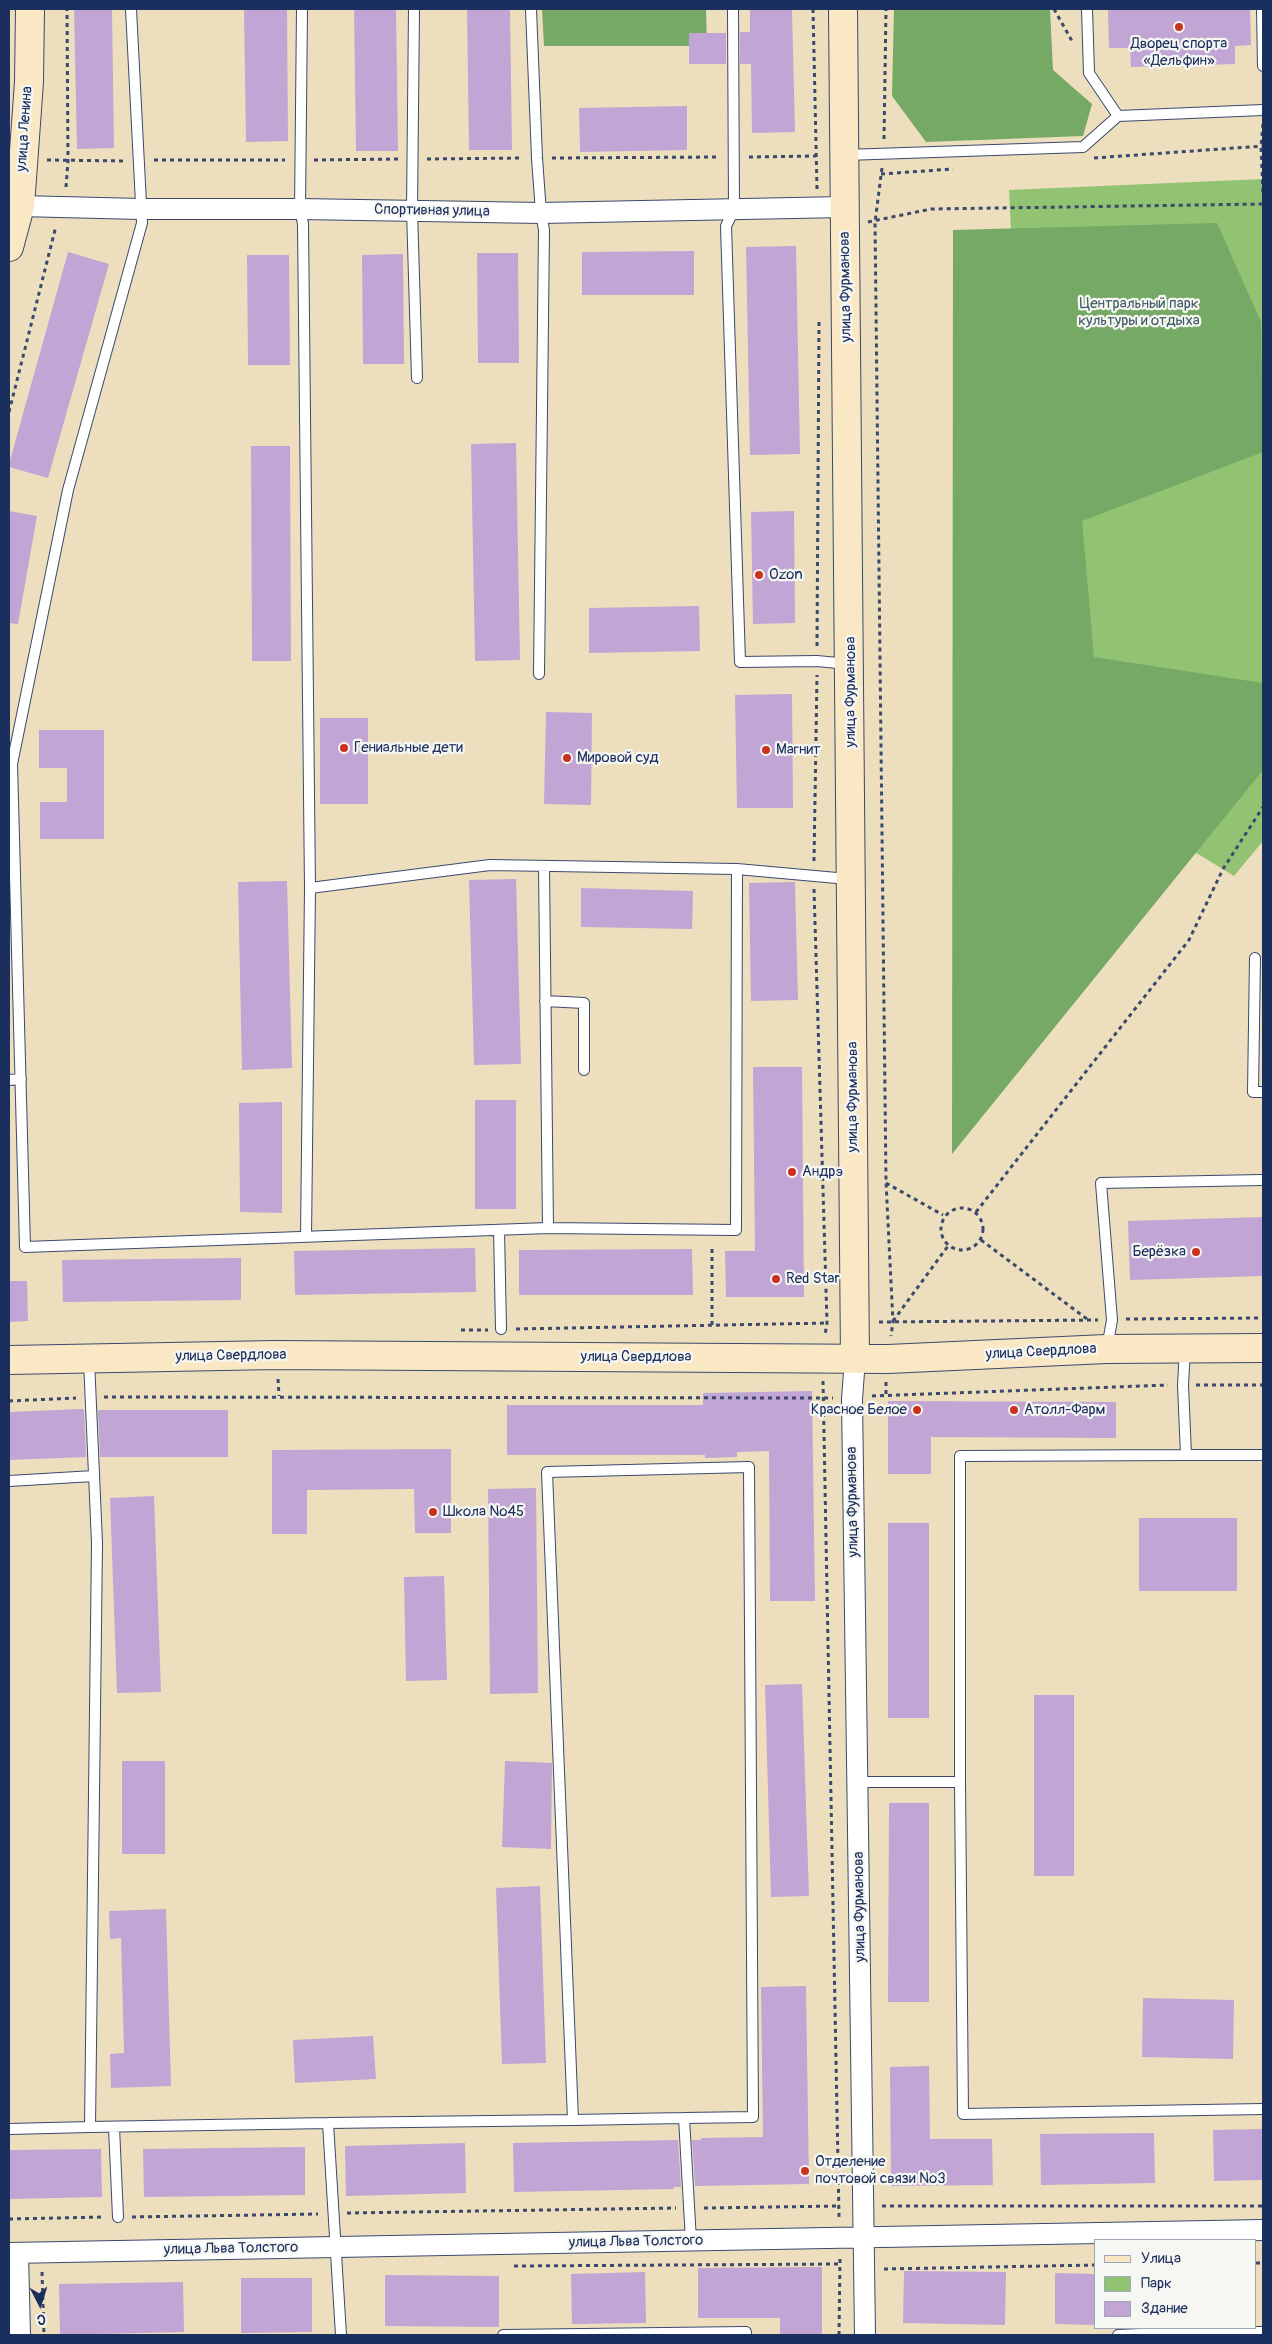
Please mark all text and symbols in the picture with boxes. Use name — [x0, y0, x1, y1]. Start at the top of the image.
marker: Дворец спорта «Дельфин» — [1173, 21, 1185, 33]
place label: Дворец спорта «Дельфин» — [1131, 35, 1227, 70]
street label: улица Ленина — [13, 86, 37, 172]
street label: Спортивная улица — [374, 201, 490, 221]
street label: улица Фурманова — [836, 231, 856, 343]
park label: Центральный парк культуры и отдыха — [1078, 295, 1200, 330]
place label: Ozon — [769, 566, 803, 584]
marker: Ozon — [753, 569, 765, 581]
street label: улица Фурманова — [842, 637, 860, 747]
place label: Гениальные дети — [354, 739, 463, 757]
place label: Магнит — [776, 741, 821, 759]
marker: Гениальные дети — [338, 742, 350, 754]
marker: Магнит — [760, 744, 772, 756]
place label: Мировой суд — [577, 749, 659, 767]
marker: Мировой суд — [561, 752, 573, 764]
street label: улица Фурманова — [844, 1042, 862, 1152]
place label: Андрэ — [802, 1163, 843, 1181]
marker: Андрэ — [786, 1166, 798, 1178]
place label: Берёзка — [1132, 1243, 1186, 1261]
marker: Берёзка — [1190, 1246, 1202, 1258]
place label: Red Star — [786, 1270, 840, 1288]
marker: Red Star — [770, 1273, 782, 1285]
street label: улица Свердлова — [985, 1340, 1097, 1364]
street label: улица Свердлова — [175, 1346, 287, 1366]
street label: улица Свердлова — [580, 1348, 692, 1366]
place label: Красное Белое — [811, 1401, 907, 1419]
place label: Атолл-Фарм — [1024, 1401, 1105, 1419]
marker: Красное Белое — [911, 1404, 923, 1416]
marker: Атолл-Фарм — [1008, 1404, 1020, 1416]
street label: улица Фурманова — [843, 1446, 863, 1558]
place label: Школа №45 — [443, 1503, 524, 1521]
marker: Школа №45 — [427, 1506, 439, 1518]
street label: улица Фурманова — [850, 1851, 870, 1963]
place label: Отделение почтовой связи №3 — [815, 2153, 945, 2188]
marker: Отделение почтовой связи №3 — [799, 2165, 811, 2177]
street label: улица Льва Толстого — [569, 2232, 703, 2252]
street label: улица Льва Толстого — [164, 2239, 298, 2259]
legend — [1094, 2239, 1257, 2329]
text: Улица — [1141, 2249, 1181, 2268]
text: Парк — [1141, 2274, 1172, 2293]
north arrow — [15, 2279, 65, 2329]
text: Здание — [1141, 2299, 1188, 2318]
text: С — [36, 2311, 46, 2328]

